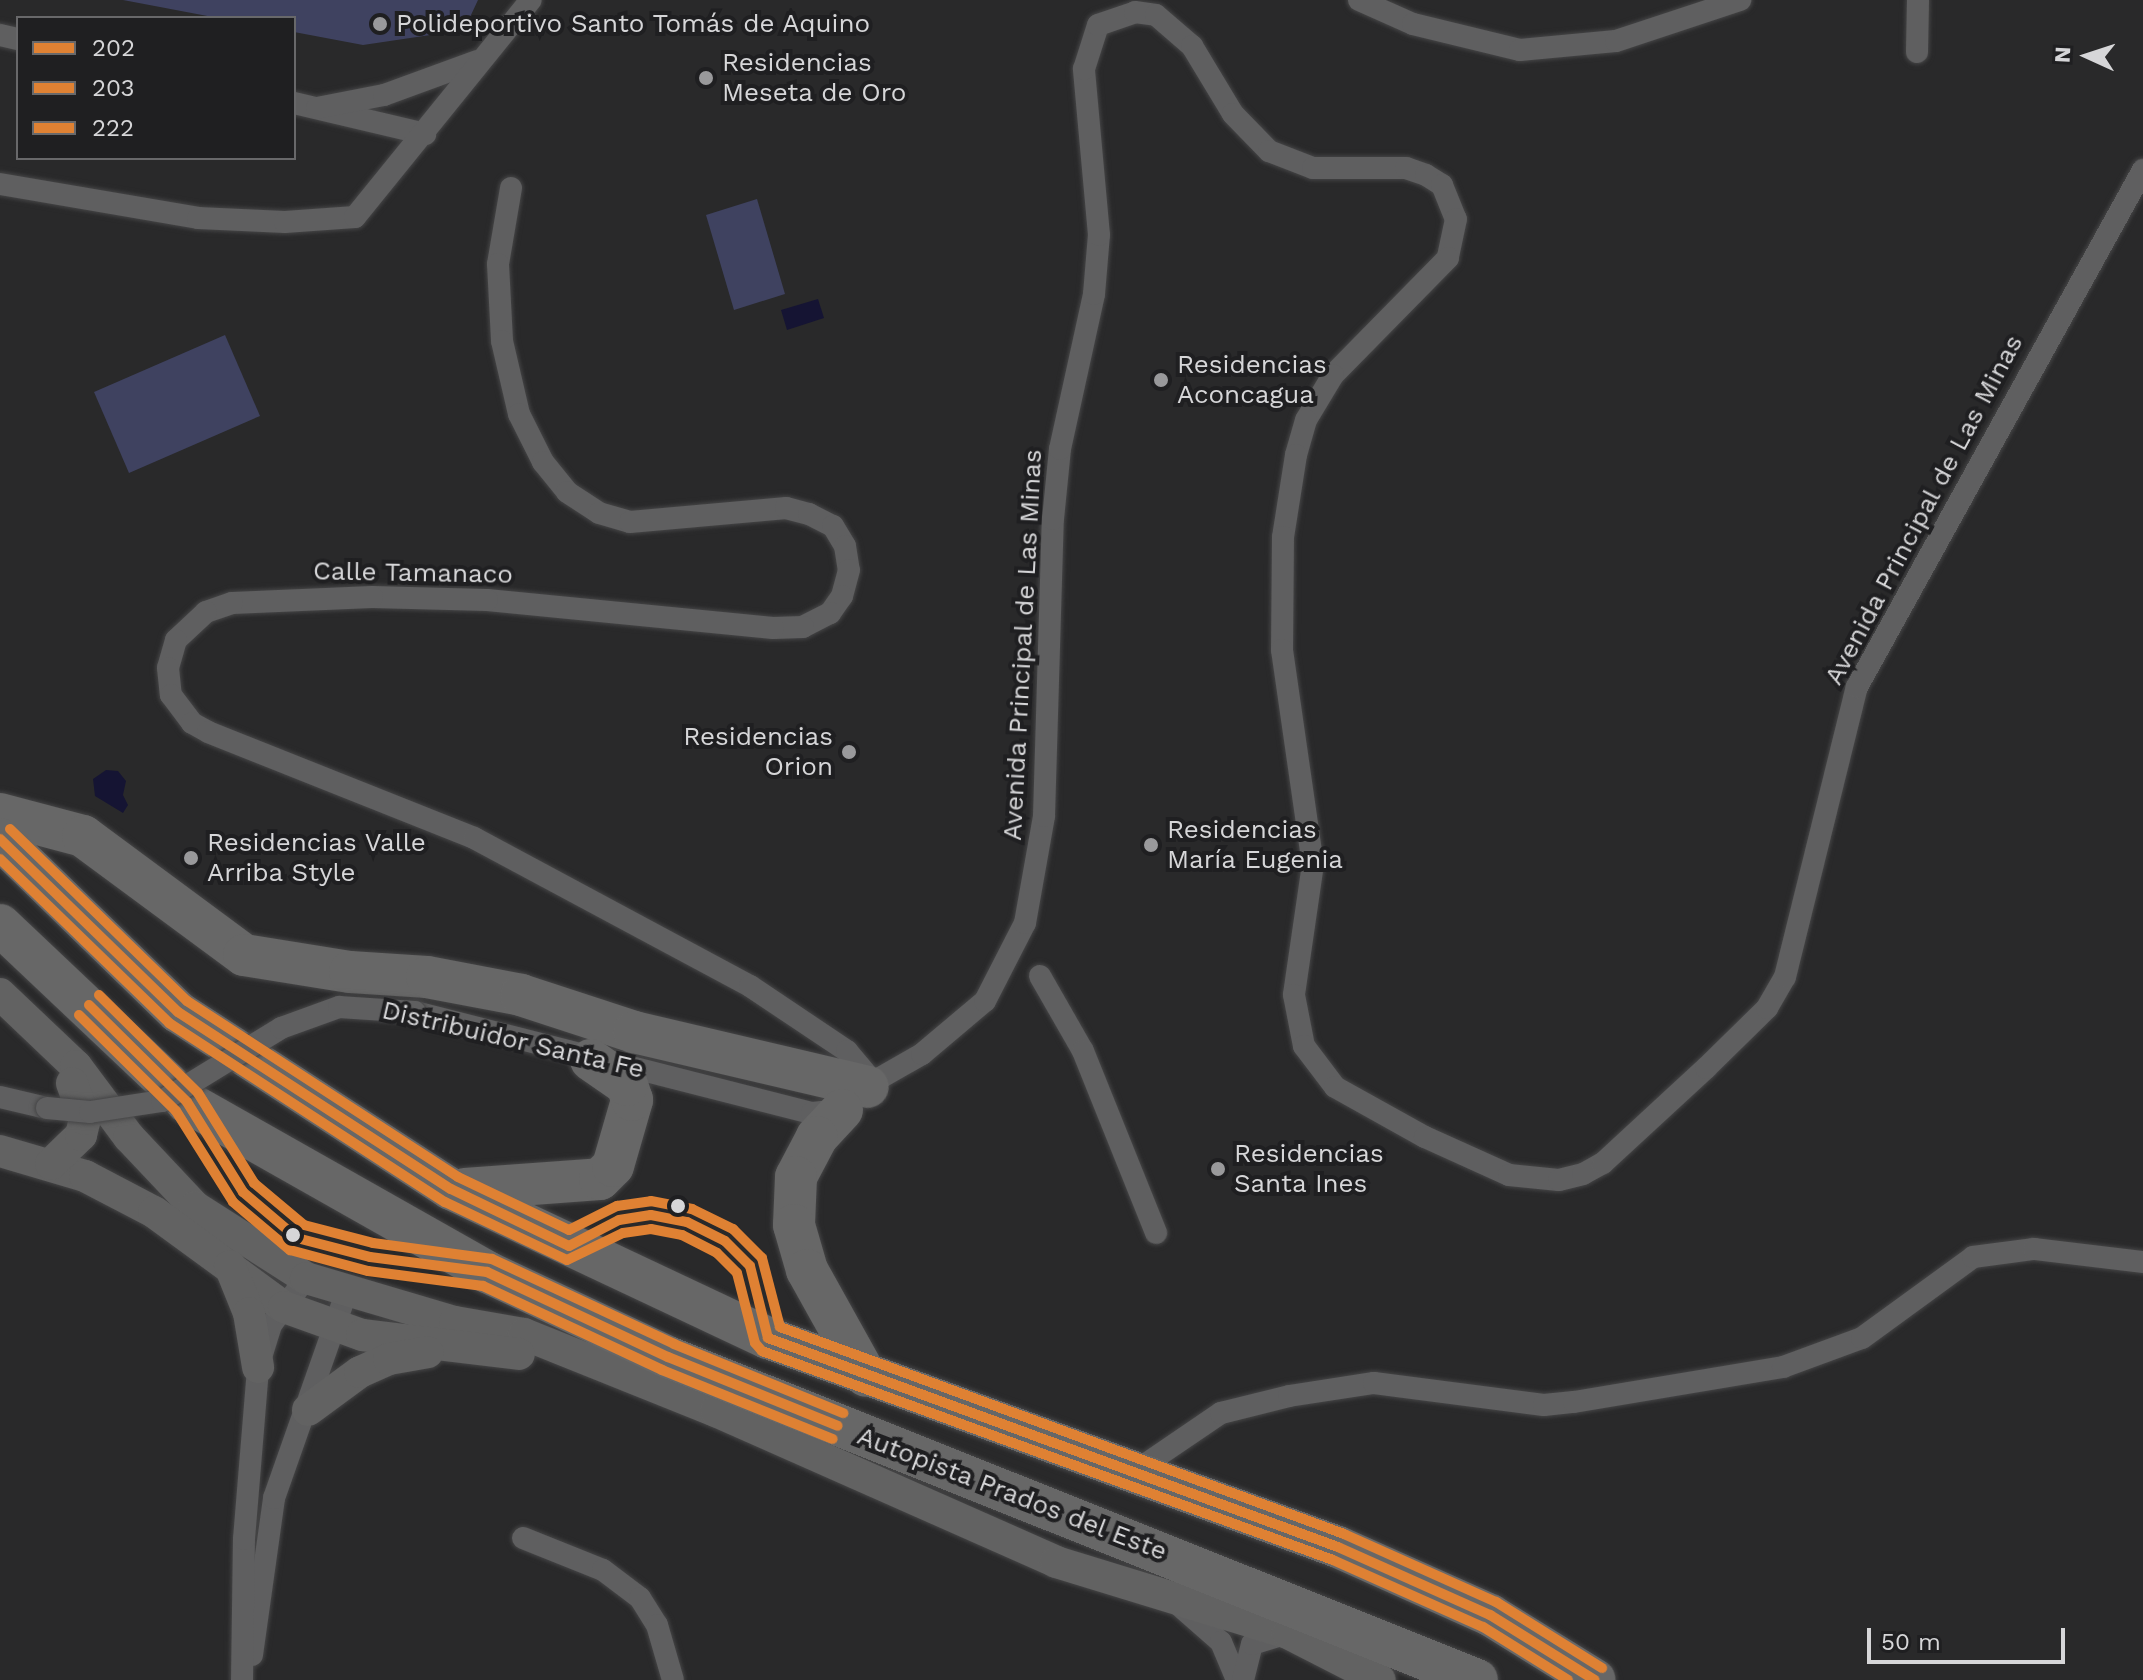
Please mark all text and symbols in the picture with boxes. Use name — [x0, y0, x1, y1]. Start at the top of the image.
place label: Polideportivo Santo Tomás de Aquino — [396, 8, 872, 40]
marker: Polideportivo Santo Tomás de Aquino — [371, 15, 389, 33]
legend — [16, 16, 296, 160]
north arrow — [2047, 16, 2127, 96]
text: 202 — [92, 34, 135, 62]
text: N — [2050, 46, 2075, 64]
place label: Residencias Meseta de Oro — [722, 47, 907, 108]
marker: Residencias Meseta de Oro — [697, 69, 715, 87]
text: 203 — [92, 74, 134, 102]
text: 222 — [92, 114, 134, 142]
street label: Avenida Principal de Las Minas — [1818, 329, 2030, 691]
place label: Residencias Aconcagua — [1177, 349, 1327, 410]
marker: Residencias Aconcagua — [1152, 371, 1170, 389]
street label: Avenida Principal de Las Minas — [997, 448, 1049, 842]
street label: Calle Tamanaco — [312, 556, 514, 590]
place label: Residencias Orion — [683, 721, 833, 782]
marker: Residencias Orion — [840, 743, 858, 761]
place label: Residencias María Eugenia — [1167, 814, 1344, 876]
place label: Residencias Valle Arriba Style — [207, 827, 427, 888]
marker: Residencias María Eugenia — [1142, 836, 1160, 854]
marker: Residencias Valle Arriba Style — [182, 849, 200, 867]
street label: Distribuidor Santa Fe — [378, 995, 648, 1085]
place label: Residencias Santa Ines — [1234, 1138, 1384, 1200]
marker: Residencias Santa Ines — [1209, 1160, 1227, 1178]
unlabelled marker — [670, 1198, 686, 1214]
unlabelled marker — [285, 1227, 301, 1243]
street label: Autopista Prados del Este — [852, 1420, 1172, 1568]
scale bar — [1871, 1612, 2069, 1662]
text: 50 m — [1881, 1628, 1941, 1656]

